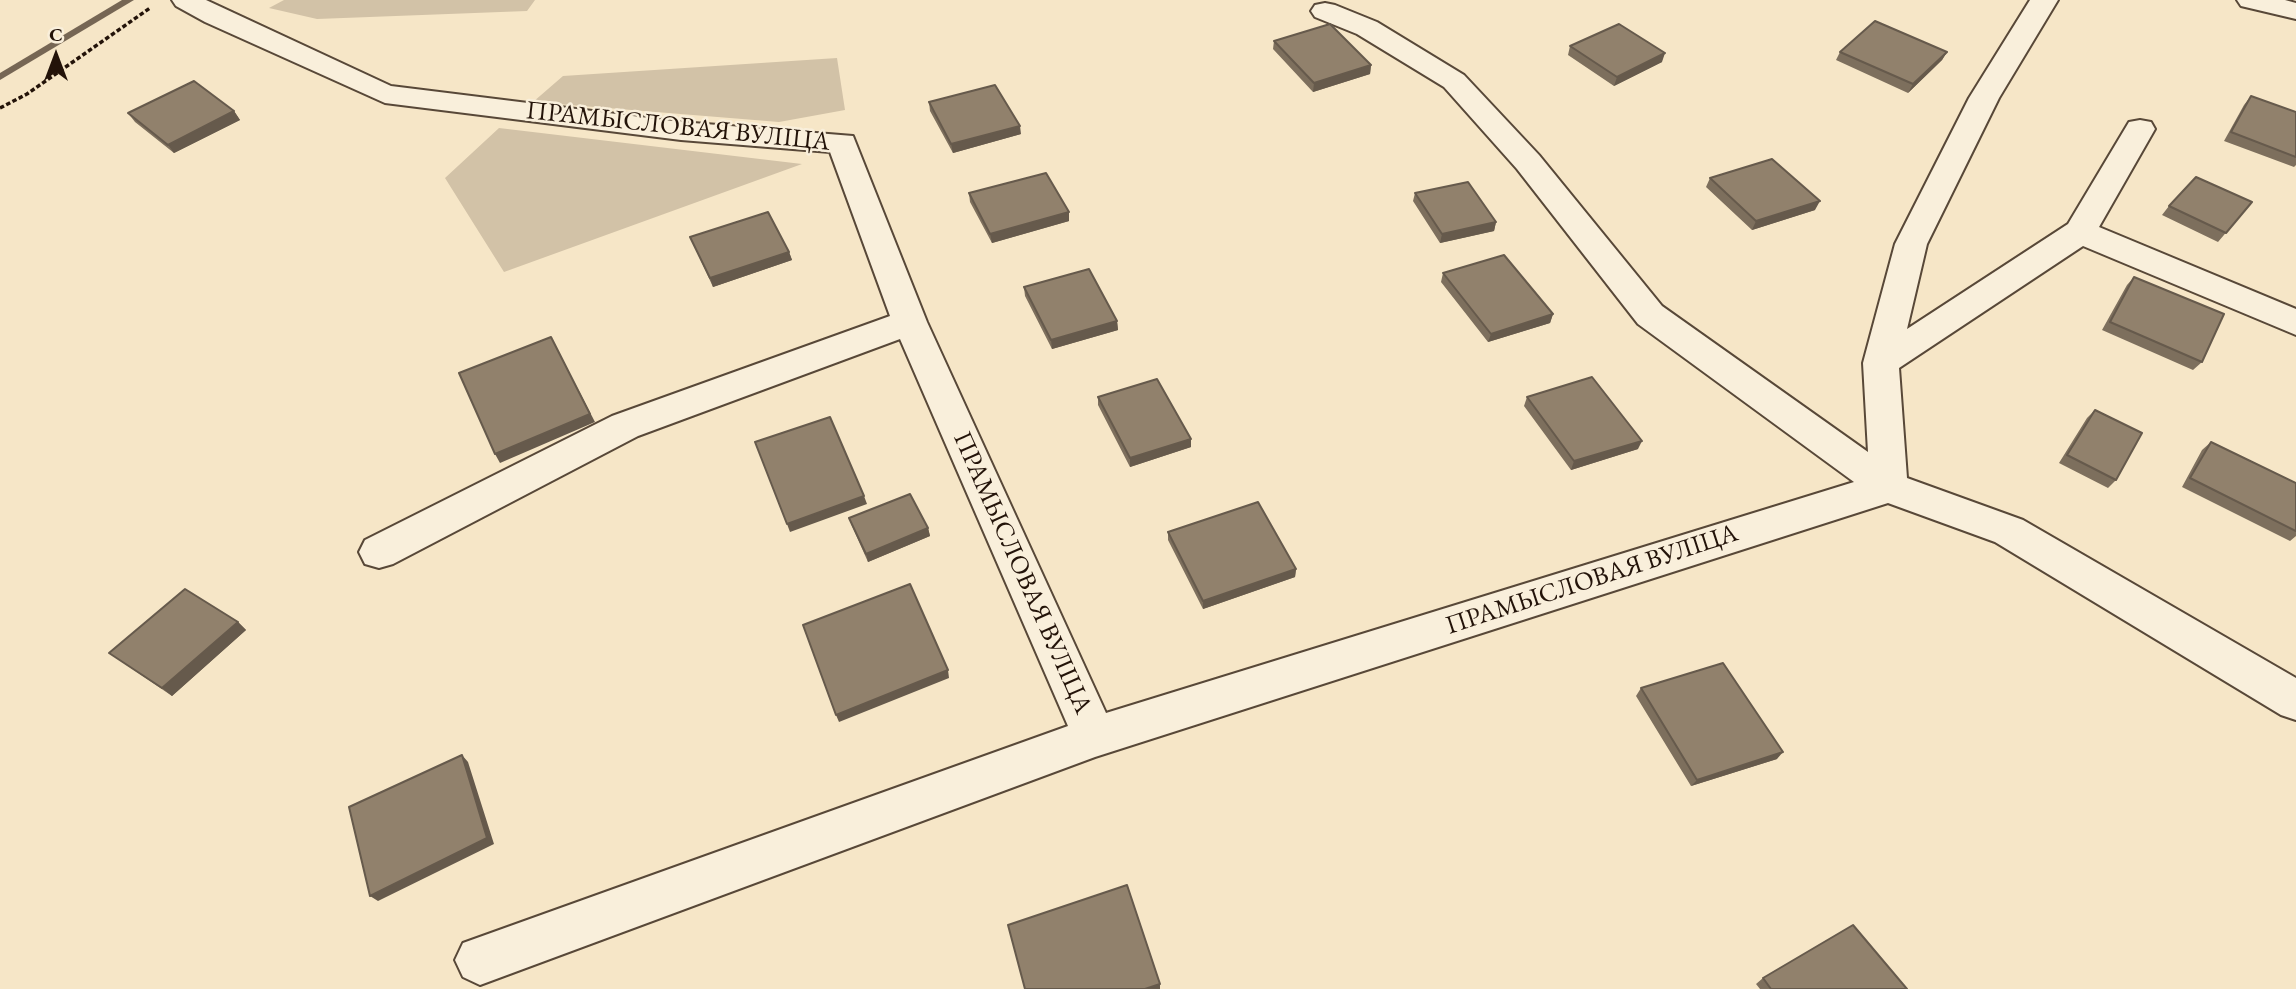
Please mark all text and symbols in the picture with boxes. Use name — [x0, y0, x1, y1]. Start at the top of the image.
north arrow — [21, 21, 91, 91]
text: С — [49, 22, 63, 47]
street label: ПРАМЫСЛОВАЯ ВУЛІЦА — [524, 96, 832, 158]
street label: ПРАМЫСЛОВАЯ ВУЛІЦА — [946, 427, 1098, 719]
street label: ПРАМЫСЛОВАЯ ВУЛІЦА — [1442, 518, 1742, 642]

